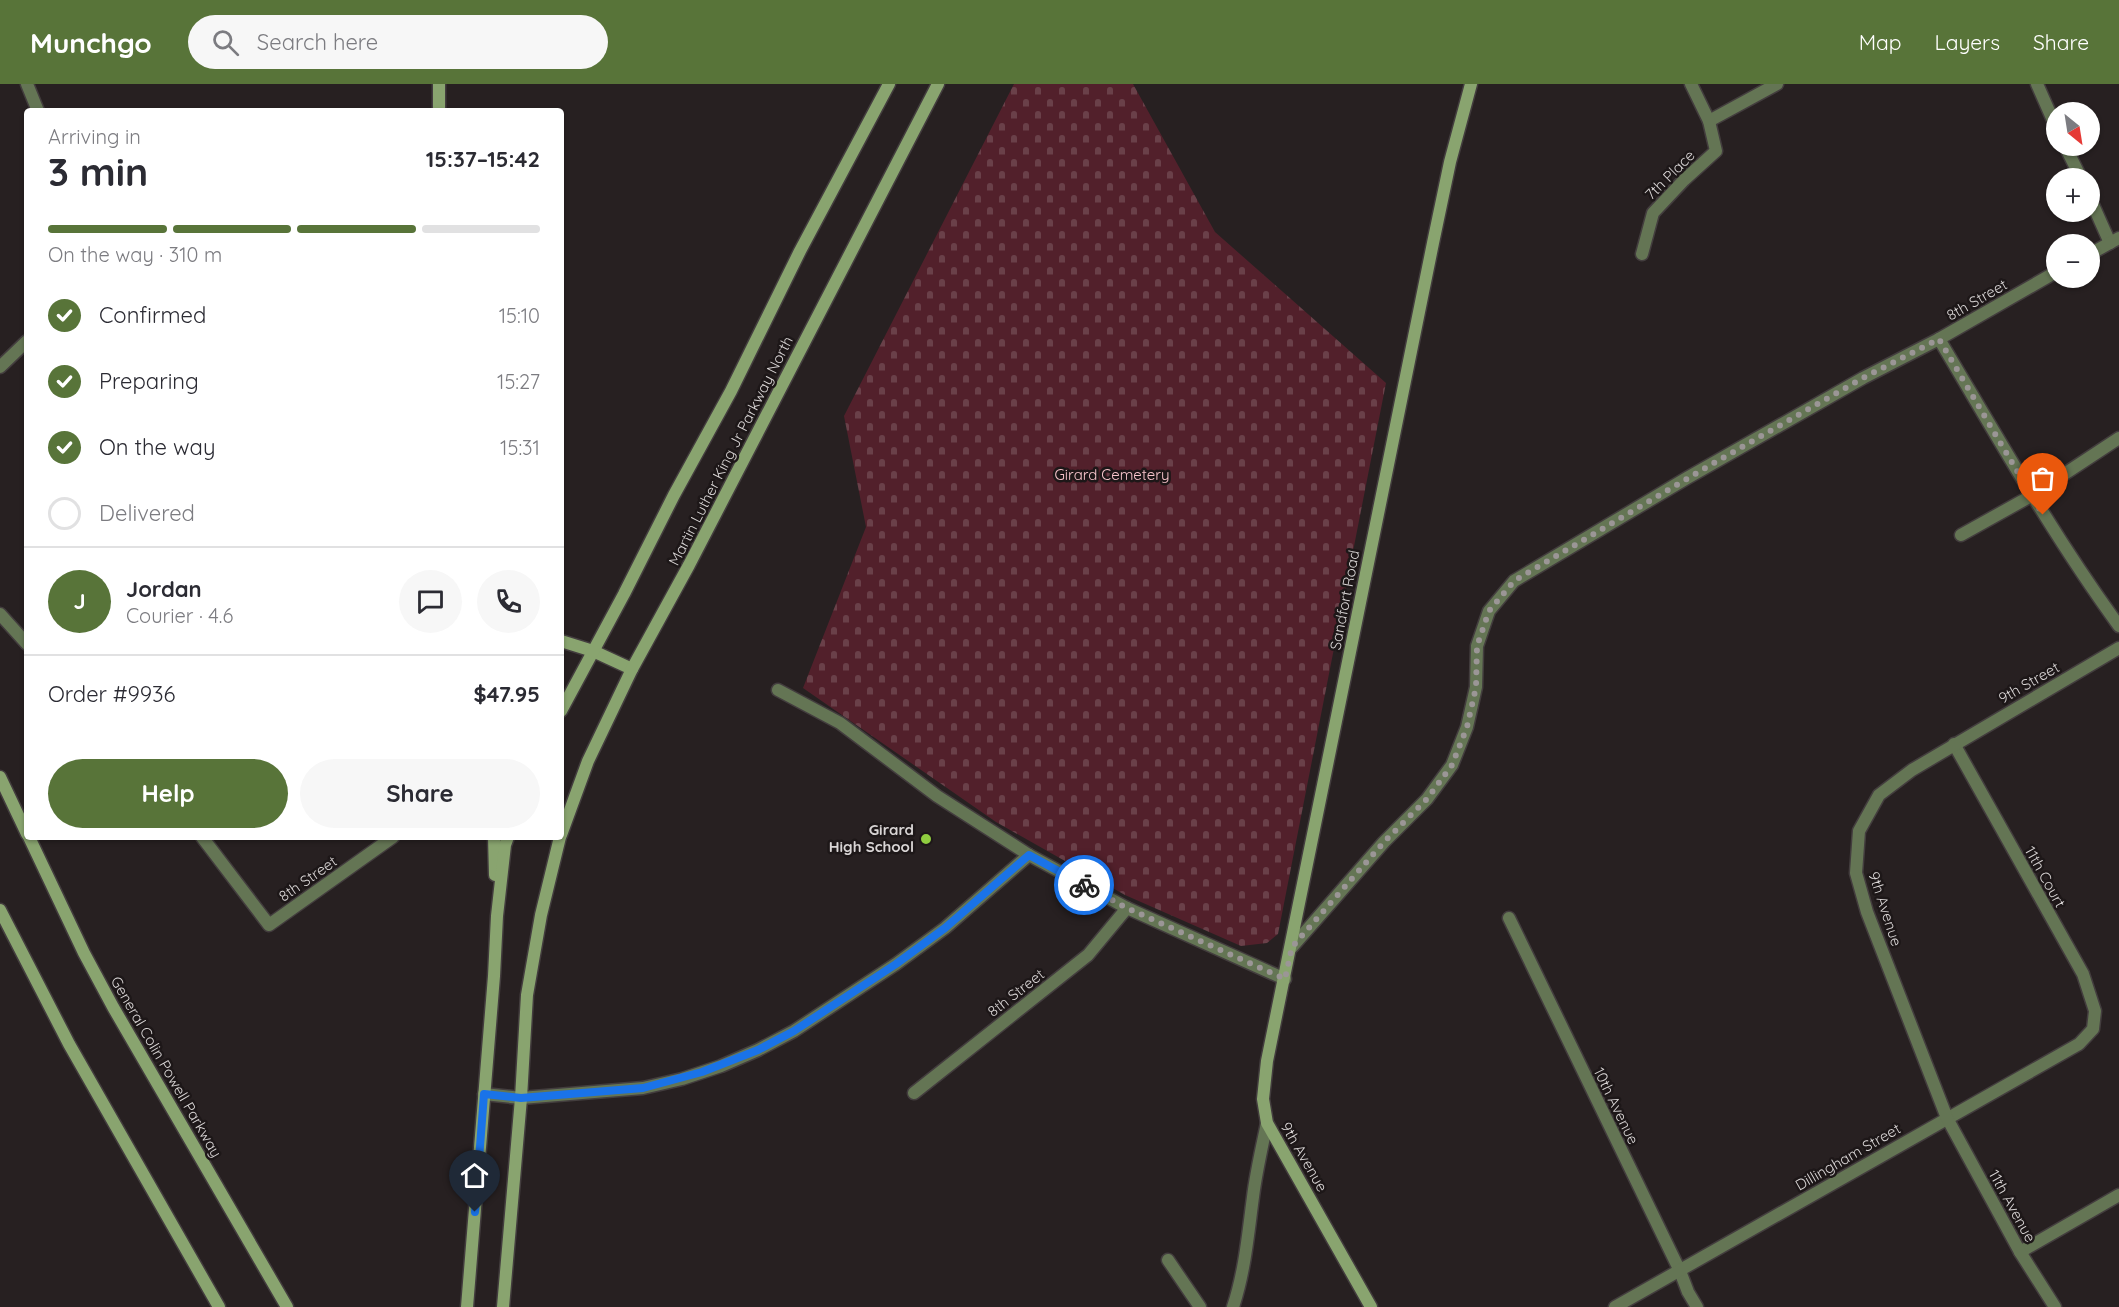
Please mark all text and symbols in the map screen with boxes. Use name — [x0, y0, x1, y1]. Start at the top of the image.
search box — [188, 15, 608, 69]
text: Munchgo — [30, 25, 152, 60]
icon: search — [209, 26, 242, 59]
text: Search here — [257, 28, 378, 56]
text: Map — [1859, 29, 1902, 55]
text: Layers — [1935, 29, 2000, 55]
text: Share — [2033, 29, 2089, 55]
north arrow — [2046, 102, 2100, 156]
map controls — [2046, 102, 2100, 288]
text: Arriving in — [48, 124, 141, 149]
text: 15:37–15:42 — [426, 145, 540, 173]
street label: 7th Place — [1641, 146, 1699, 204]
text: 3 min — [48, 147, 148, 196]
button: + — [2046, 168, 2100, 222]
button: − — [2046, 234, 2100, 288]
text: On the way · 310 m — [48, 242, 222, 267]
street label: 8th Street — [1943, 275, 2010, 324]
icon: check — [48, 299, 81, 332]
text: Confirmed — [99, 301, 206, 329]
text: 15:10 — [499, 303, 540, 328]
street label: Martin Luther King Jr Parkway North — [664, 333, 797, 569]
icon: check — [48, 365, 81, 398]
text: Preparing — [99, 367, 199, 395]
text: 15:27 — [497, 369, 540, 394]
icon: check — [48, 431, 81, 464]
text: On the way — [99, 433, 215, 461]
text: 15:31 — [500, 435, 540, 460]
pin — [2017, 453, 2068, 515]
icon: bag — [2026, 462, 2059, 495]
park label: Girard Cemetery — [1054, 465, 1170, 484]
text: Delivered — [99, 499, 195, 527]
street label: Sandfort Road — [1326, 548, 1364, 651]
button: chat — [399, 570, 462, 633]
button: phone — [477, 570, 540, 633]
text: Jordan — [126, 575, 202, 603]
text: J — [73, 587, 86, 615]
text: Courier · 4.6 — [126, 603, 233, 628]
street label: 9th Street — [1995, 658, 2063, 708]
text: Order #9936 — [48, 680, 175, 708]
text: $47.95 — [473, 680, 540, 708]
button: Help — [48, 759, 288, 828]
button: Share — [300, 759, 540, 828]
place label: Girard High School — [829, 820, 914, 856]
marker: Girard High School — [919, 832, 933, 846]
street label: 11th Court — [2021, 843, 2070, 911]
street label: 8th Street — [275, 852, 341, 906]
courier — [1054, 855, 1114, 915]
icon: bike — [1068, 869, 1101, 902]
street label: 9th Avenue — [1864, 869, 1906, 949]
street label: 8th Street — [984, 965, 1048, 1021]
street label: General Colin Powell Parkway — [107, 973, 226, 1161]
street label: 10th Avenue — [1590, 1064, 1643, 1147]
street label: 9th Avenue — [1277, 1118, 1332, 1195]
street label: Dillingham Street — [1792, 1119, 1904, 1194]
pin — [449, 1150, 500, 1212]
icon: home — [458, 1159, 491, 1192]
street label: 11th Avenue — [1985, 1166, 2040, 1245]

